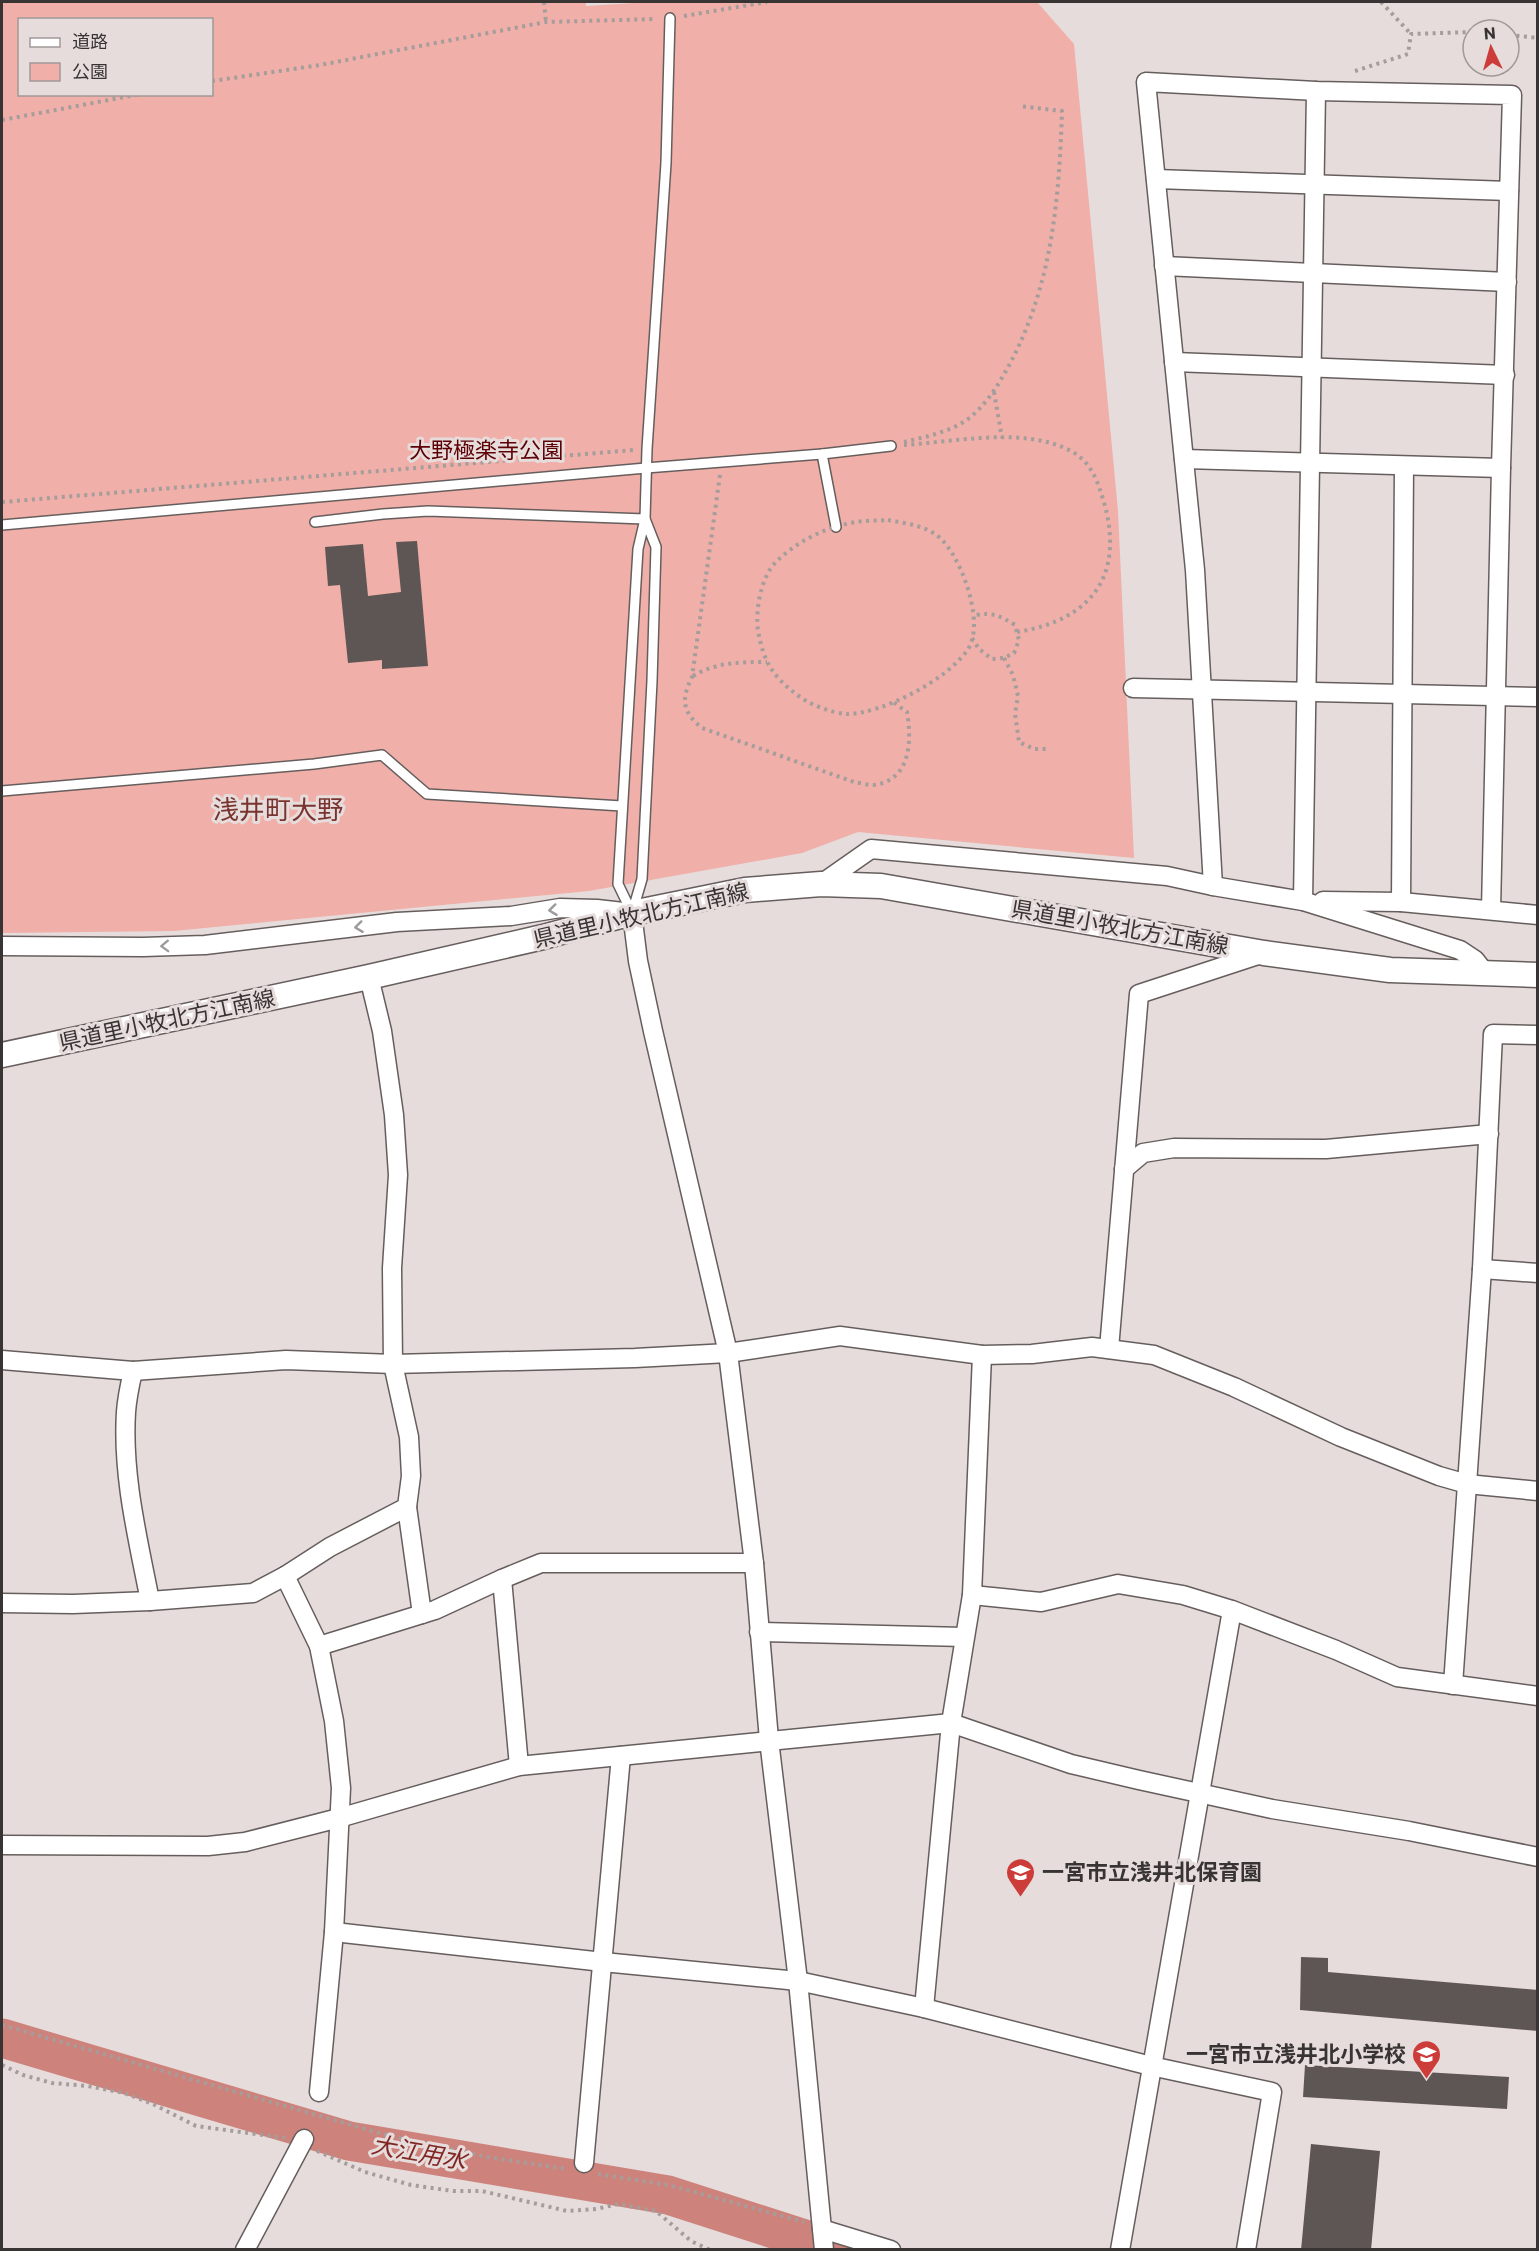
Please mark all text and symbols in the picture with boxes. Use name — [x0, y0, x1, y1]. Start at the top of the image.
legend — [18, 18, 213, 96]
north arrow — [1461, 18, 1521, 78]
text: N — [1483, 23, 1496, 43]
text: 道路 — [72, 30, 108, 52]
text: 公園 — [72, 60, 108, 82]
park label: 大野極楽寺公園 — [409, 436, 563, 463]
district label: 浅井町大野 — [213, 793, 343, 824]
street label: 県道里小牧北方江南線 — [531, 877, 751, 952]
street label: 県道里小牧北方江南線 — [1009, 894, 1231, 959]
one-way arrow — [548, 903, 557, 915]
one-way arrow — [354, 920, 363, 932]
one-way arrow — [160, 940, 169, 953]
street label: 県道里小牧北方江南線 — [56, 983, 277, 1056]
school or university icon: 一宮市立浅井北保育園 — [1005, 1856, 1037, 1898]
place label: 一宮市立浅井北保育園 — [1042, 1858, 1262, 1885]
school or university icon: 一宮市立浅井北小学校 — [1411, 2038, 1443, 2080]
place label: 一宮市立浅井北小学校 — [1186, 2040, 1406, 2067]
water label: 大江用水 — [369, 2129, 472, 2175]

